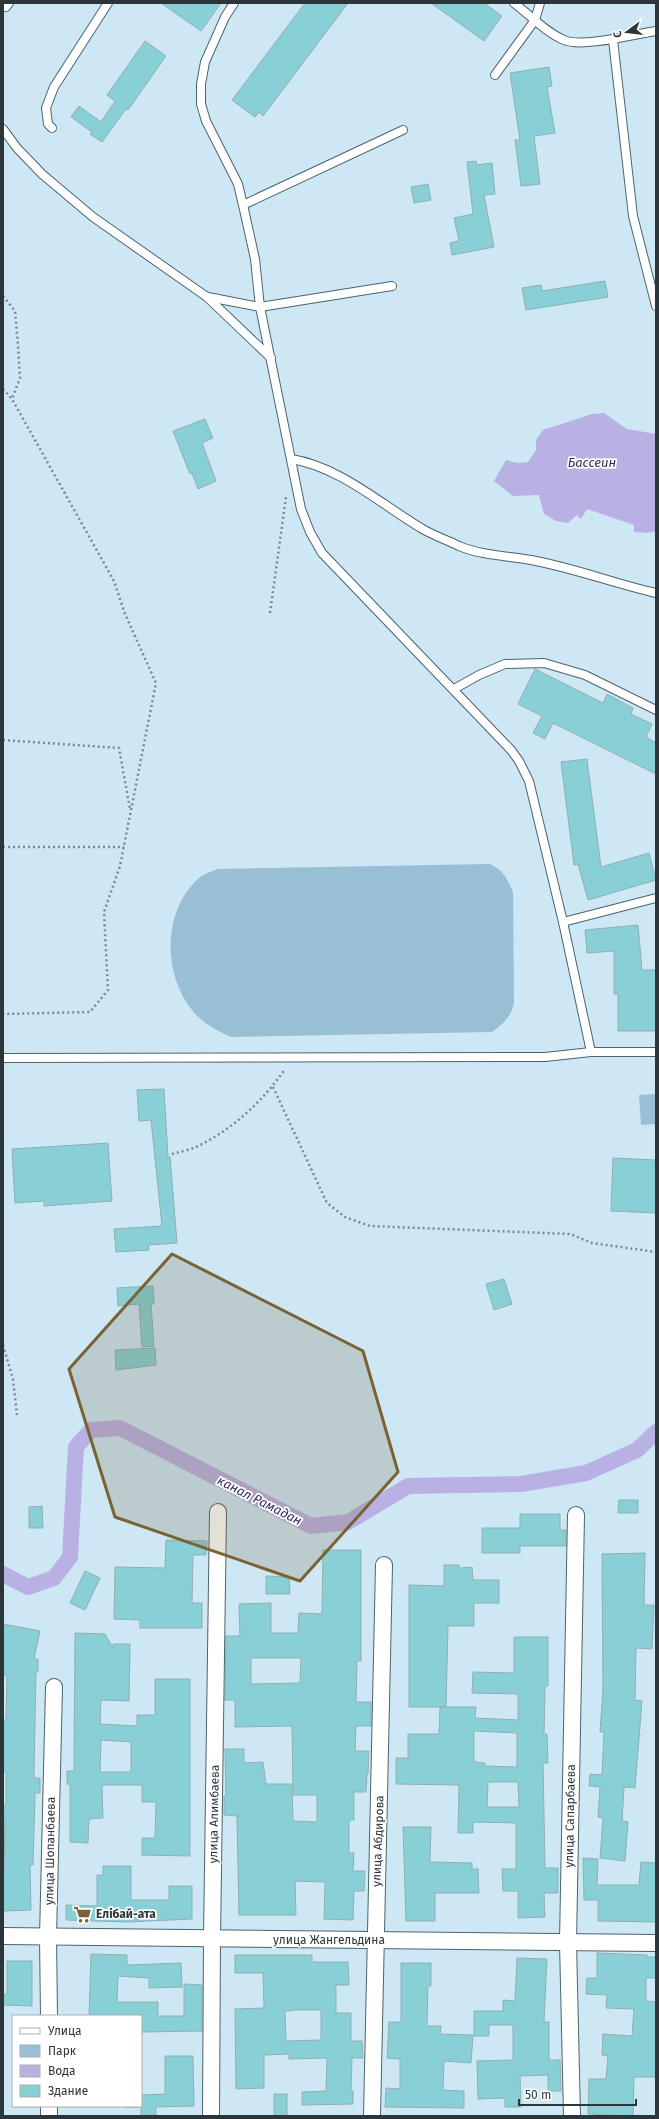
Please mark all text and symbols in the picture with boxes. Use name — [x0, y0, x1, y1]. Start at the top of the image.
north arrow — [607, 12, 647, 52]
text: С — [611, 29, 625, 39]
water label: Бассеин — [568, 455, 616, 470]
water label: канал Рамадан — [215, 1473, 305, 1528]
street label: улица Сапарбаева — [562, 1764, 578, 1868]
street label: улица Алимбаева — [206, 1765, 222, 1863]
street label: улица Абдирова — [369, 1795, 387, 1887]
street label: улица Шопанбаева — [42, 1797, 58, 1905]
supermarket icon: Елібай-ата — [73, 1904, 93, 1924]
place label: Елібай-ата — [96, 1907, 156, 1921]
street label: улица Жангельдина — [273, 1933, 385, 1947]
legend — [12, 2015, 142, 2107]
text: Улица — [48, 2024, 82, 2038]
text: Парк — [48, 2044, 77, 2058]
text: Вода — [48, 2064, 75, 2078]
scale bar — [519, 2081, 636, 2107]
text: Здание — [48, 2084, 88, 2098]
text: 50 m — [525, 2088, 551, 2102]

